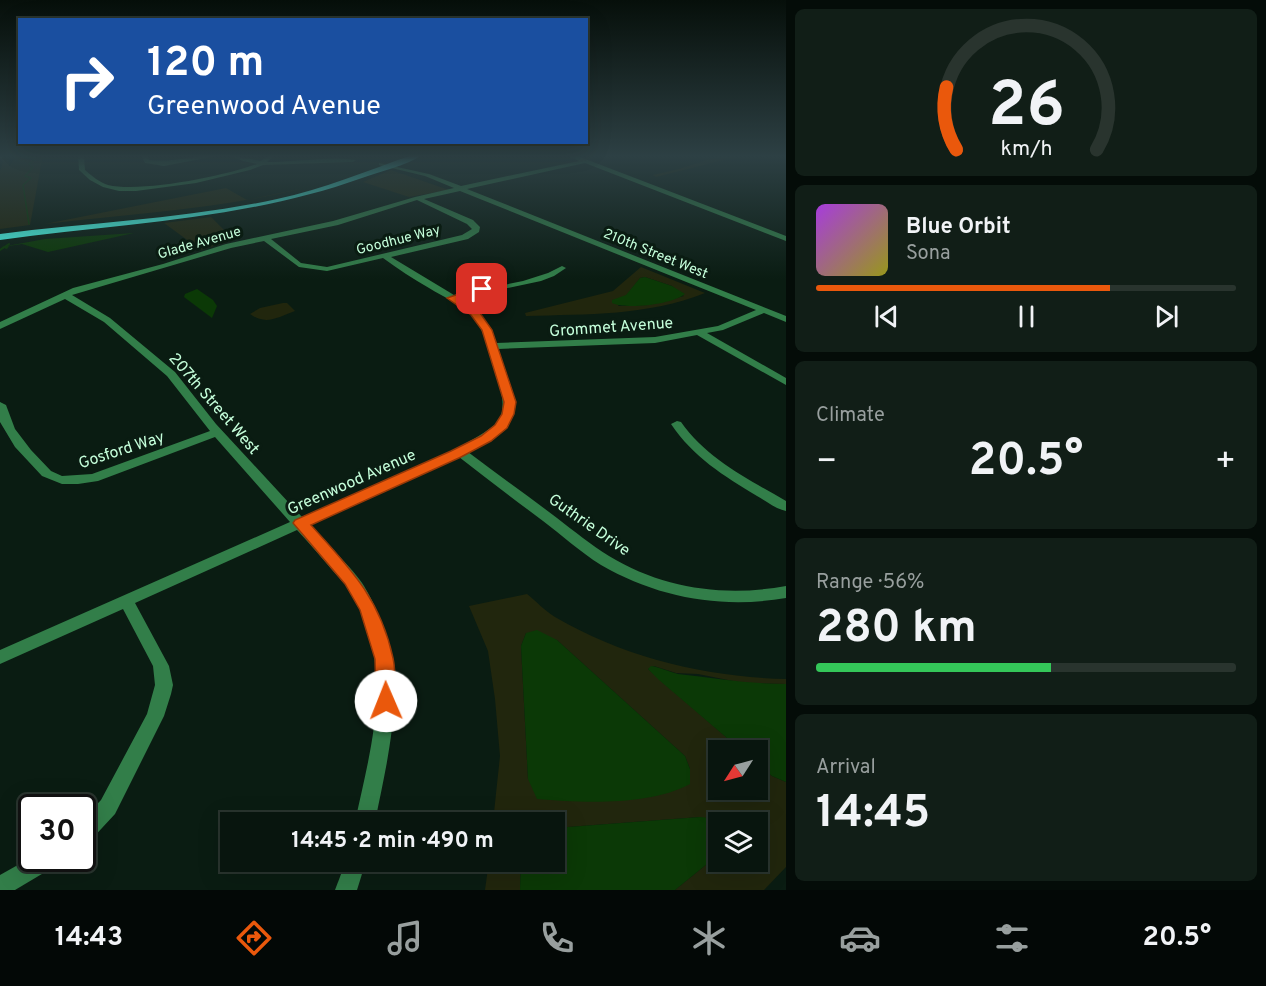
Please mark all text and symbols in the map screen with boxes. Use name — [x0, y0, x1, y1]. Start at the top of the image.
text: 120 m — [147, 38, 264, 91]
icon: right — [48, 42, 126, 120]
text: 26 — [988, 69, 1064, 148]
text: Greenwood Avenue — [147, 90, 381, 124]
text: km/h — [1000, 136, 1052, 163]
text: Blue Orbit — [906, 214, 1011, 241]
street label: Goodhue Way — [355, 222, 442, 259]
street label: Glade Avenue — [156, 223, 243, 263]
street label: 210th Street West — [601, 226, 710, 283]
text: Sona — [906, 241, 951, 267]
pin — [456, 263, 507, 314]
icon: arrive — [465, 272, 498, 305]
icon: previous — [870, 300, 903, 333]
icon: pause — [1010, 300, 1043, 333]
icon: next — [1150, 300, 1183, 333]
street label: Grommet Avenue — [548, 314, 674, 342]
street label: 207th Street West — [164, 349, 263, 459]
text: Climate — [816, 403, 885, 429]
street label: Gosford Way — [76, 428, 167, 474]
text: 20.5° — [969, 434, 1083, 491]
text: − — [816, 442, 837, 484]
text: + — [1215, 442, 1236, 484]
street label: Greenwood Avenue — [284, 446, 419, 520]
street label: Guthrie Drive — [544, 490, 634, 561]
text: Range · 56% — [816, 570, 925, 596]
text: 280 km — [816, 601, 977, 658]
position arrow — [354, 669, 418, 733]
north arrow — [708, 740, 768, 800]
map controls — [708, 740, 768, 872]
text: Arrival — [816, 755, 876, 781]
text: 14:45 — [816, 786, 930, 843]
speed limit sign: 30 — [18, 794, 96, 872]
button: layers — [708, 812, 768, 872]
text: 14:45 · 2 min · 490 m — [291, 828, 494, 855]
icon: directions — [233, 917, 275, 959]
icon: music — [384, 917, 426, 959]
icon: phone — [536, 917, 578, 959]
icon: climate — [688, 917, 730, 959]
icon: car — [839, 917, 881, 959]
icon: filters — [991, 917, 1033, 959]
text: 14:43 — [55, 921, 123, 955]
text: 20.5° — [1143, 921, 1211, 955]

